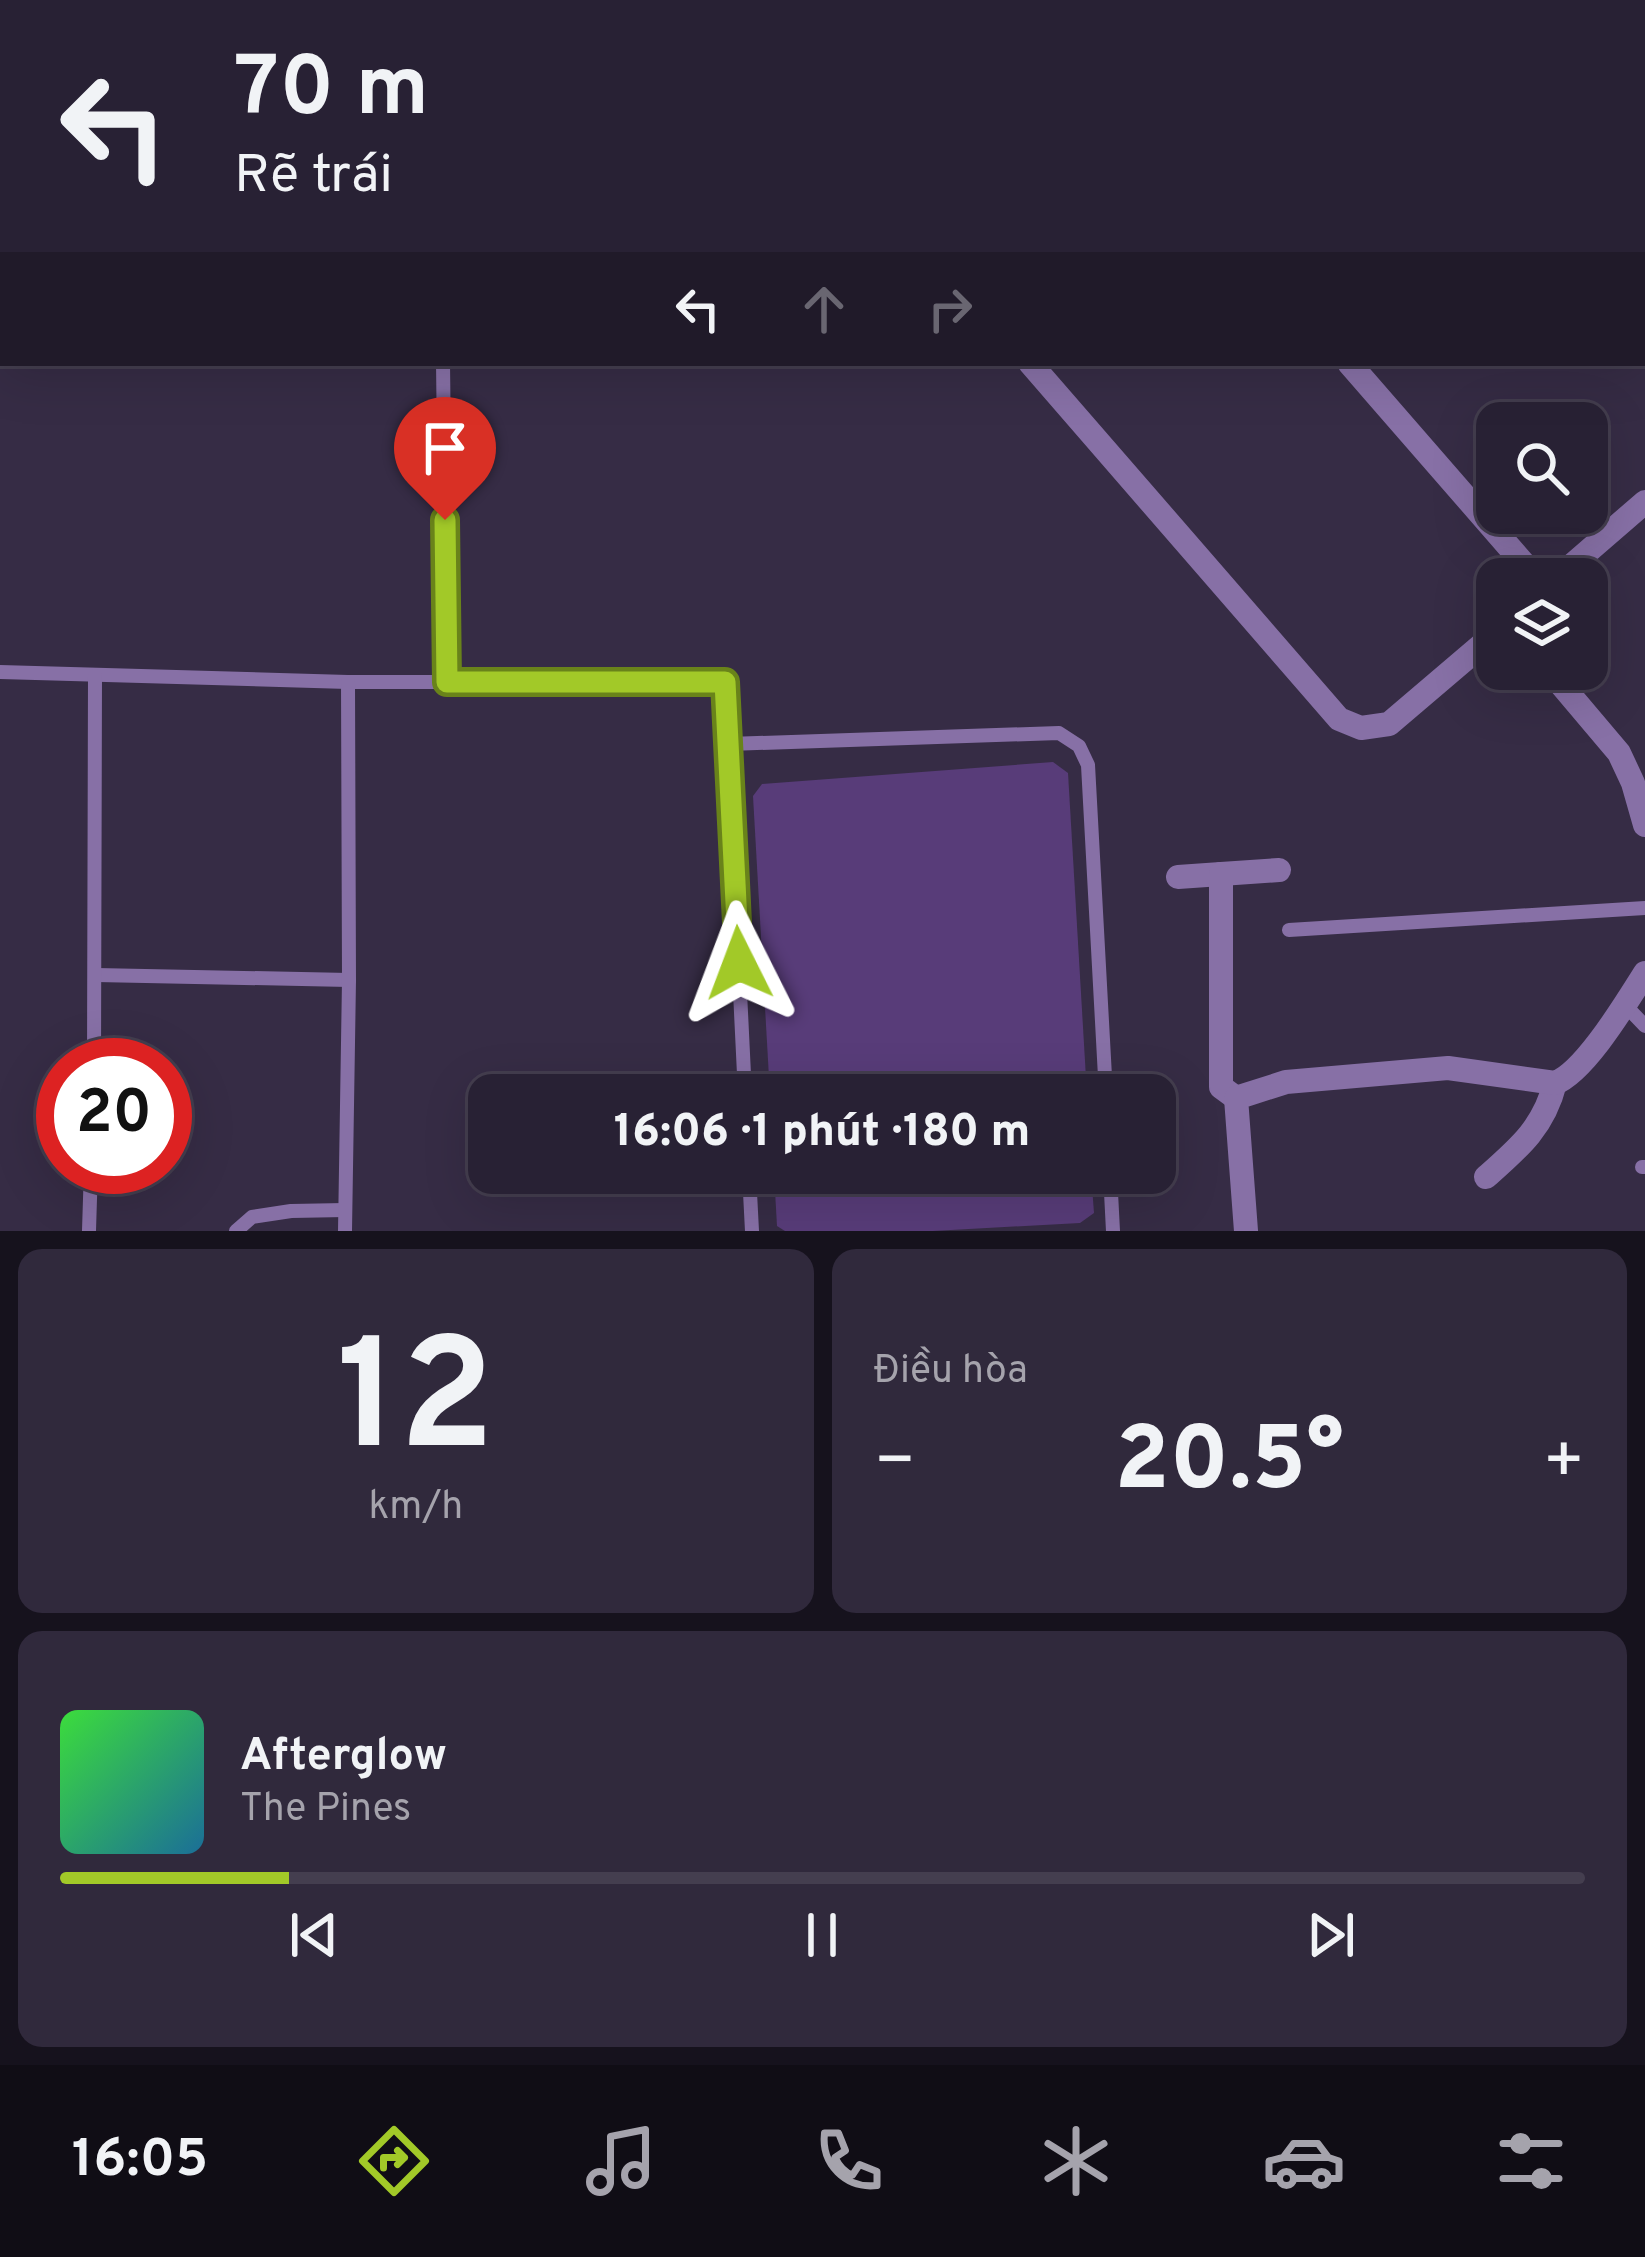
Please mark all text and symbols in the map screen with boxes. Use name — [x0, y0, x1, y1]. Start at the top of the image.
text: 70 m — [234, 39, 429, 145]
icon: left — [36, 48, 192, 204]
text: Rẽ trái — [234, 143, 393, 212]
icon: left — [665, 276, 731, 342]
icon: ahead — [791, 276, 857, 342]
icon: right — [917, 276, 983, 342]
pin — [394, 397, 496, 520]
map controls — [1476, 402, 1608, 690]
button: search — [1476, 402, 1608, 534]
icon: arrive — [412, 415, 478, 481]
button: layers — [1476, 558, 1608, 690]
position arrow — [676, 900, 802, 1026]
speed limit sign: 20 — [36, 1038, 192, 1194]
text: 16:06 · 1 phút · 180 m — [614, 1105, 1030, 1162]
text: 12 — [337, 1307, 495, 1505]
text: Điều hòa — [874, 1348, 1028, 1397]
text: 20.5° — [1115, 1408, 1344, 1521]
text: − — [874, 1423, 916, 1506]
text: + — [1542, 1423, 1585, 1506]
text: km/h — [368, 1484, 463, 1533]
text: Afterglow — [240, 1729, 447, 1786]
text: The Pines — [240, 1786, 411, 1835]
icon: previous — [281, 1902, 347, 1968]
icon: pause — [789, 1902, 855, 1968]
icon: next — [1298, 1902, 1364, 1968]
icon: directions — [352, 2119, 436, 2203]
icon: music — [579, 2119, 663, 2203]
icon: phone — [807, 2119, 891, 2203]
icon: climate — [1034, 2119, 1118, 2203]
icon: car — [1262, 2119, 1346, 2203]
icon: filters — [1489, 2119, 1573, 2203]
text: 16:05 — [72, 2127, 208, 2196]

